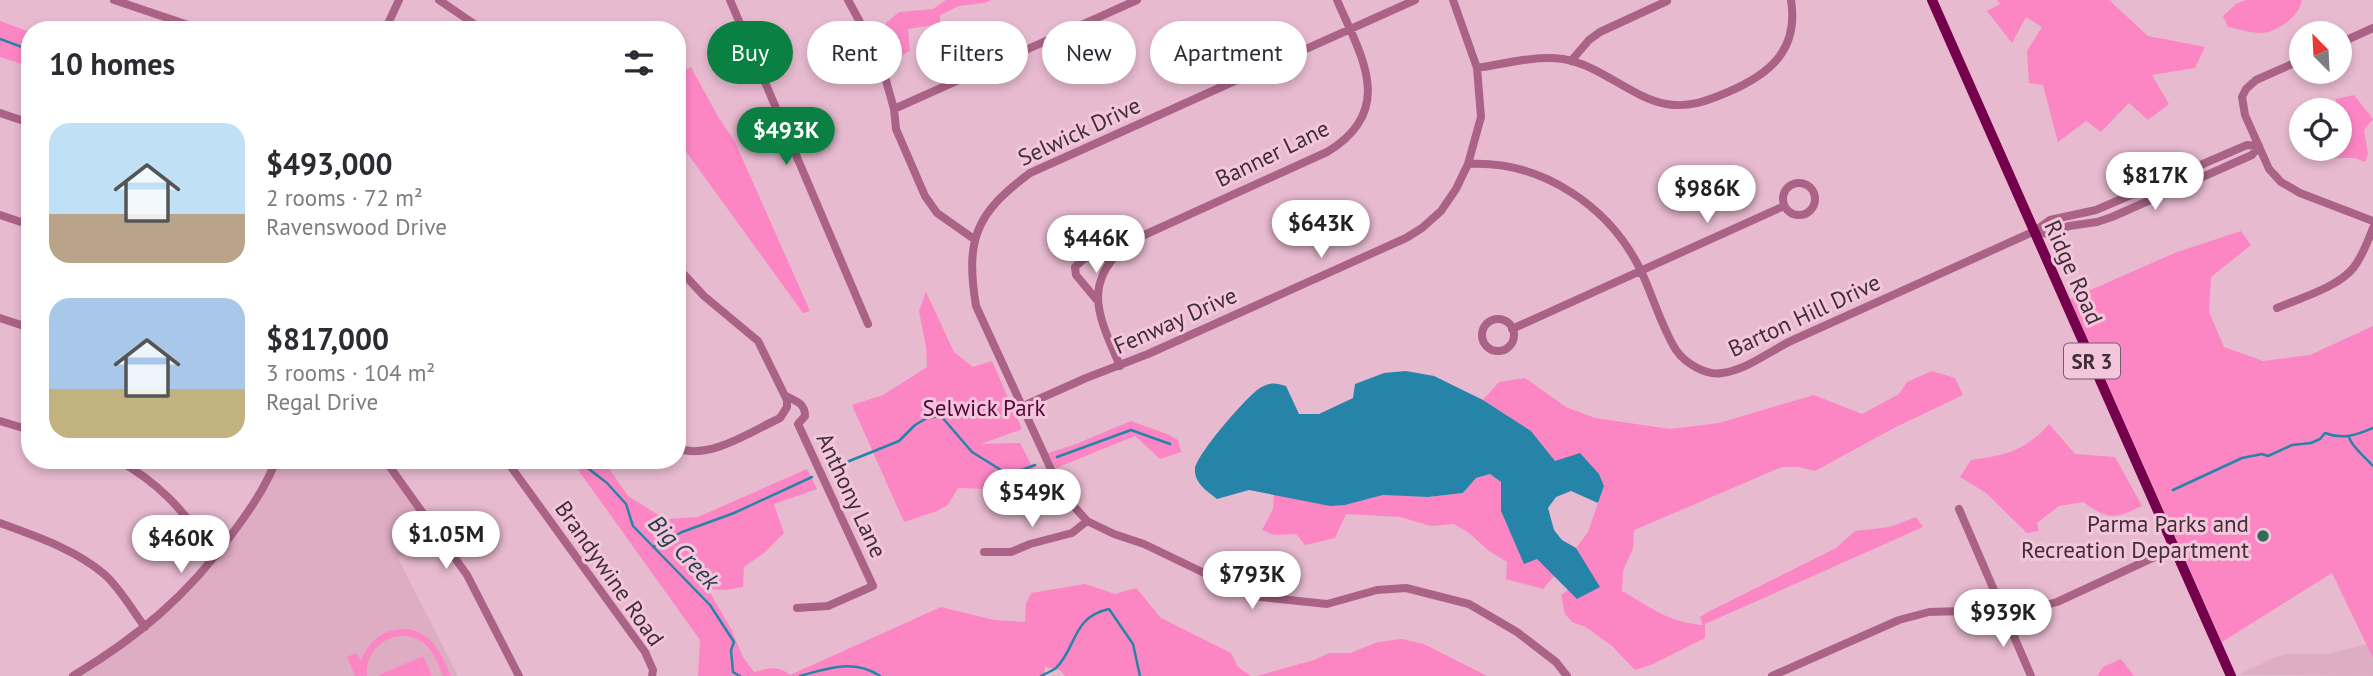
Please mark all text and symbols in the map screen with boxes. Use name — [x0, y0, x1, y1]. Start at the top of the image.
chip: Buy — [707, 21, 793, 84]
chip: Rent — [807, 21, 902, 84]
chip: Filters — [916, 21, 1028, 84]
chip: New — [1042, 21, 1136, 84]
chip: Apartment — [1150, 21, 1307, 84]
north arrow — [2289, 21, 2352, 84]
map controls — [2289, 21, 2352, 161]
text: 10 homes — [49, 44, 175, 83]
icon: filters — [620, 44, 658, 82]
street label: Selwick Drive — [1013, 90, 1145, 172]
button: locate — [2289, 98, 2352, 161]
pin: $493K — [737, 108, 835, 167]
street label: Banner Lane — [1210, 113, 1334, 193]
text: $493K — [753, 115, 819, 144]
text: $493,000 — [266, 144, 393, 183]
icon: home — [105, 151, 189, 235]
pin: $817K — [2106, 152, 2204, 212]
text: $817K — [2122, 160, 2188, 189]
pin: $986K — [1658, 166, 1756, 225]
text: $986K — [1674, 173, 1740, 202]
text: 2 rooms · 72 m² — [266, 183, 423, 212]
pin: $643K — [1272, 201, 1370, 260]
text: $643K — [1288, 208, 1354, 237]
text: Ravenswood Drive — [266, 212, 447, 241]
street label: Ridge Road — [2038, 215, 2110, 329]
pin: $446K — [1047, 216, 1145, 275]
text: $446K — [1063, 223, 1129, 252]
street label: Barton Hill Drive — [1723, 267, 1885, 363]
street label: Fenway Drive — [1109, 280, 1241, 360]
text: $817,000 — [266, 319, 389, 358]
icon: home — [105, 326, 189, 410]
road number: SR 3 — [2064, 344, 2120, 378]
text: 3 rooms · 104 m² — [266, 358, 435, 387]
text: Regal Drive — [266, 387, 378, 416]
park label: Selwick Park — [923, 393, 1045, 422]
street label: Anthony Lane — [810, 428, 894, 562]
pin: $549K — [983, 470, 1081, 529]
text: $549K — [999, 477, 1065, 506]
street label: Brandywine Road — [549, 495, 671, 651]
water label: Big Creek — [642, 508, 727, 597]
place label: Parma Parks and Recreation Department — [2021, 509, 2249, 564]
pin: $1.05M — [389, 512, 503, 571]
pin: $460K — [132, 516, 230, 575]
text: $1.05M — [408, 519, 484, 548]
text: $460K — [148, 523, 214, 552]
marker: Parma Parks and Recreation Department — [2255, 528, 2271, 544]
pin: $793K — [1203, 552, 1301, 611]
text: $793K — [1219, 559, 1285, 588]
pin: $939K — [1954, 590, 2052, 649]
text: $939K — [1970, 597, 2036, 626]

